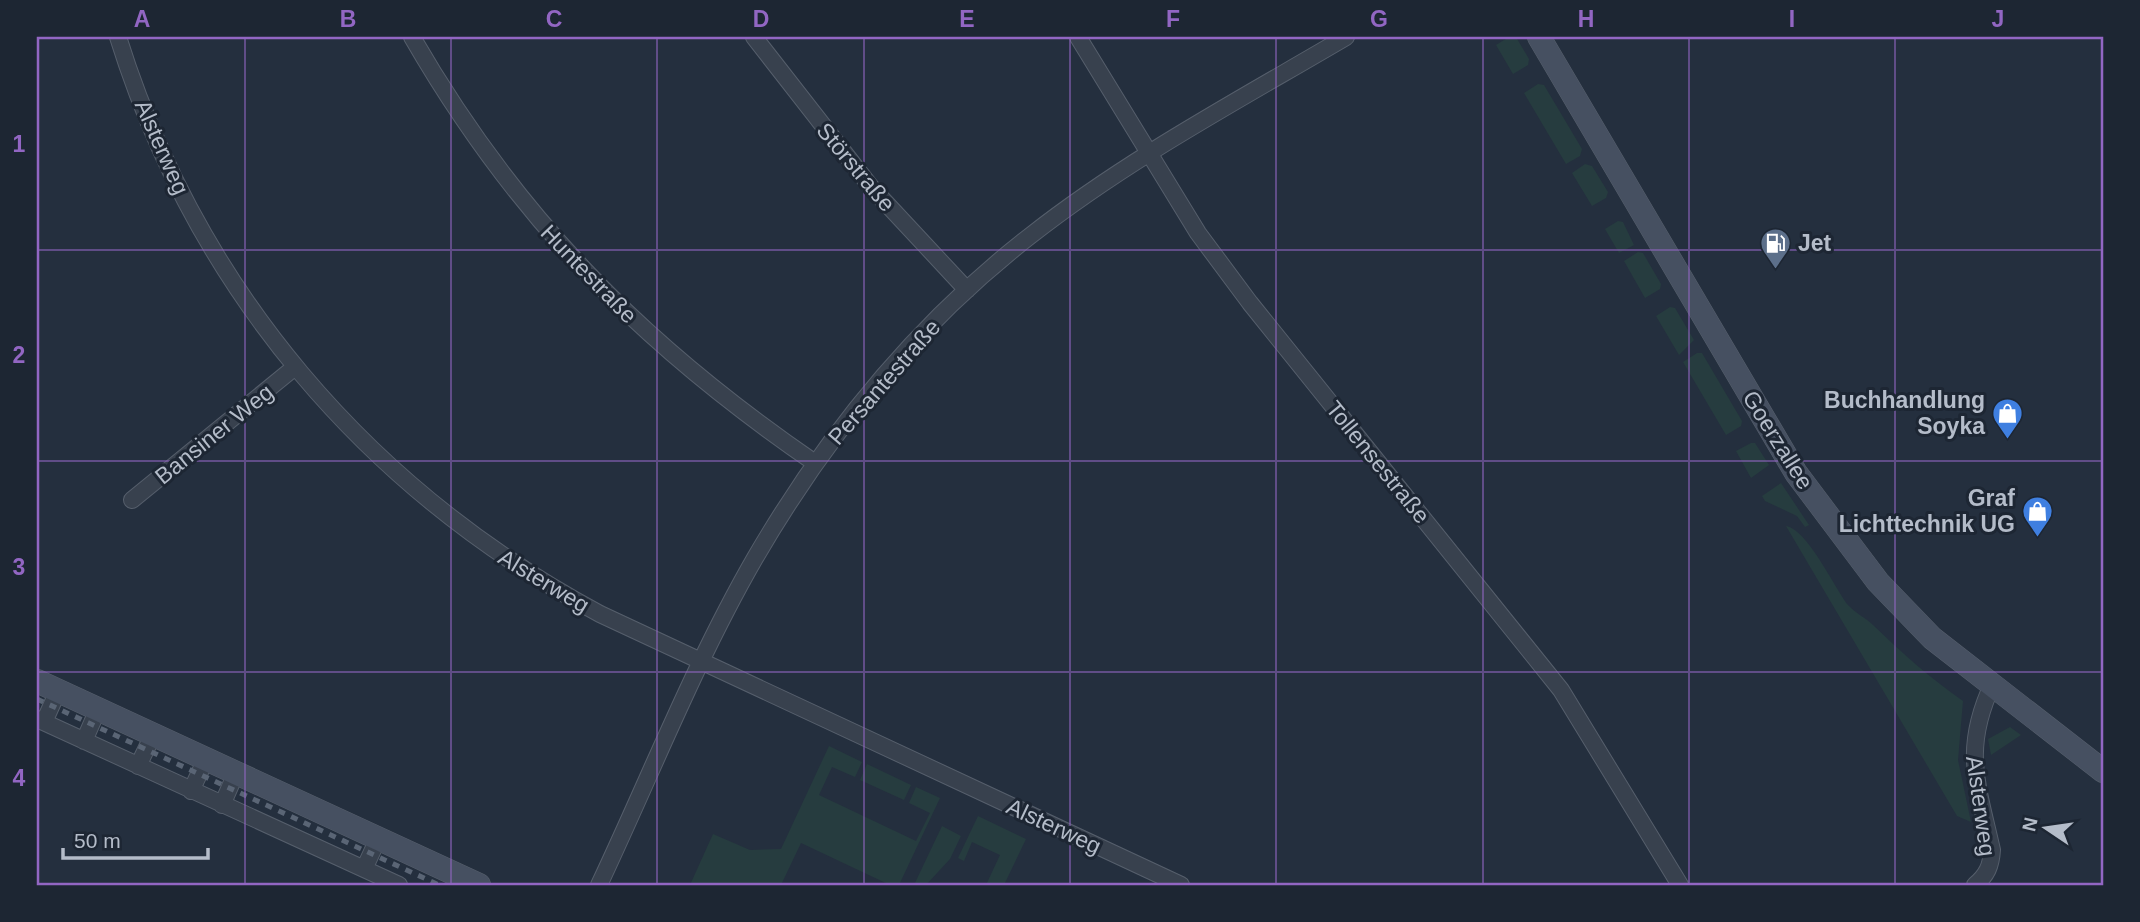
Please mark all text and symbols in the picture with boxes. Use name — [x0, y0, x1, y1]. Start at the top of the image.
text: A — [134, 6, 150, 32]
text: B — [340, 6, 356, 32]
text: C — [546, 6, 562, 32]
text: D — [753, 6, 769, 32]
text: E — [959, 6, 975, 32]
text: F — [1166, 6, 1180, 32]
text: G — [1370, 6, 1388, 32]
text: H — [1578, 6, 1594, 32]
text: I — [1789, 6, 1795, 32]
text: J — [1992, 6, 2004, 32]
street label: Alsterweg — [130, 96, 194, 198]
street label: Störstraße — [812, 118, 900, 216]
text: 1 — [13, 131, 26, 157]
street label: Huntestraße — [536, 219, 642, 329]
fuel station icon: Jet — [1758, 226, 1792, 270]
place label: Jet — [1798, 230, 1832, 256]
street label: Persantestraße — [823, 314, 945, 450]
text: 2 — [13, 342, 25, 368]
street label: Bansiner Weg — [150, 379, 278, 489]
street label: Goerzallee — [1738, 386, 1818, 494]
place label: Buchhandlung Soyka — [1824, 387, 1985, 439]
street label: Tollensestraße — [1321, 396, 1435, 528]
shop icon: Buchhandlung Soyka — [1991, 396, 2025, 440]
place label: Graf Lichttechnik UG — [1839, 485, 2015, 537]
shop icon: Graf Lichttechnik UG — [2021, 494, 2055, 538]
street label: Alsterweg — [494, 544, 594, 618]
text: 3 — [13, 554, 25, 580]
street label: Alsterweg — [1961, 754, 2001, 858]
text: 4 — [13, 765, 26, 791]
north arrow — [2010, 792, 2080, 862]
street label: Alsterweg — [1003, 793, 1105, 859]
text: N — [2018, 815, 2042, 833]
scale bar — [63, 817, 208, 861]
text: 50 m — [74, 829, 121, 852]

